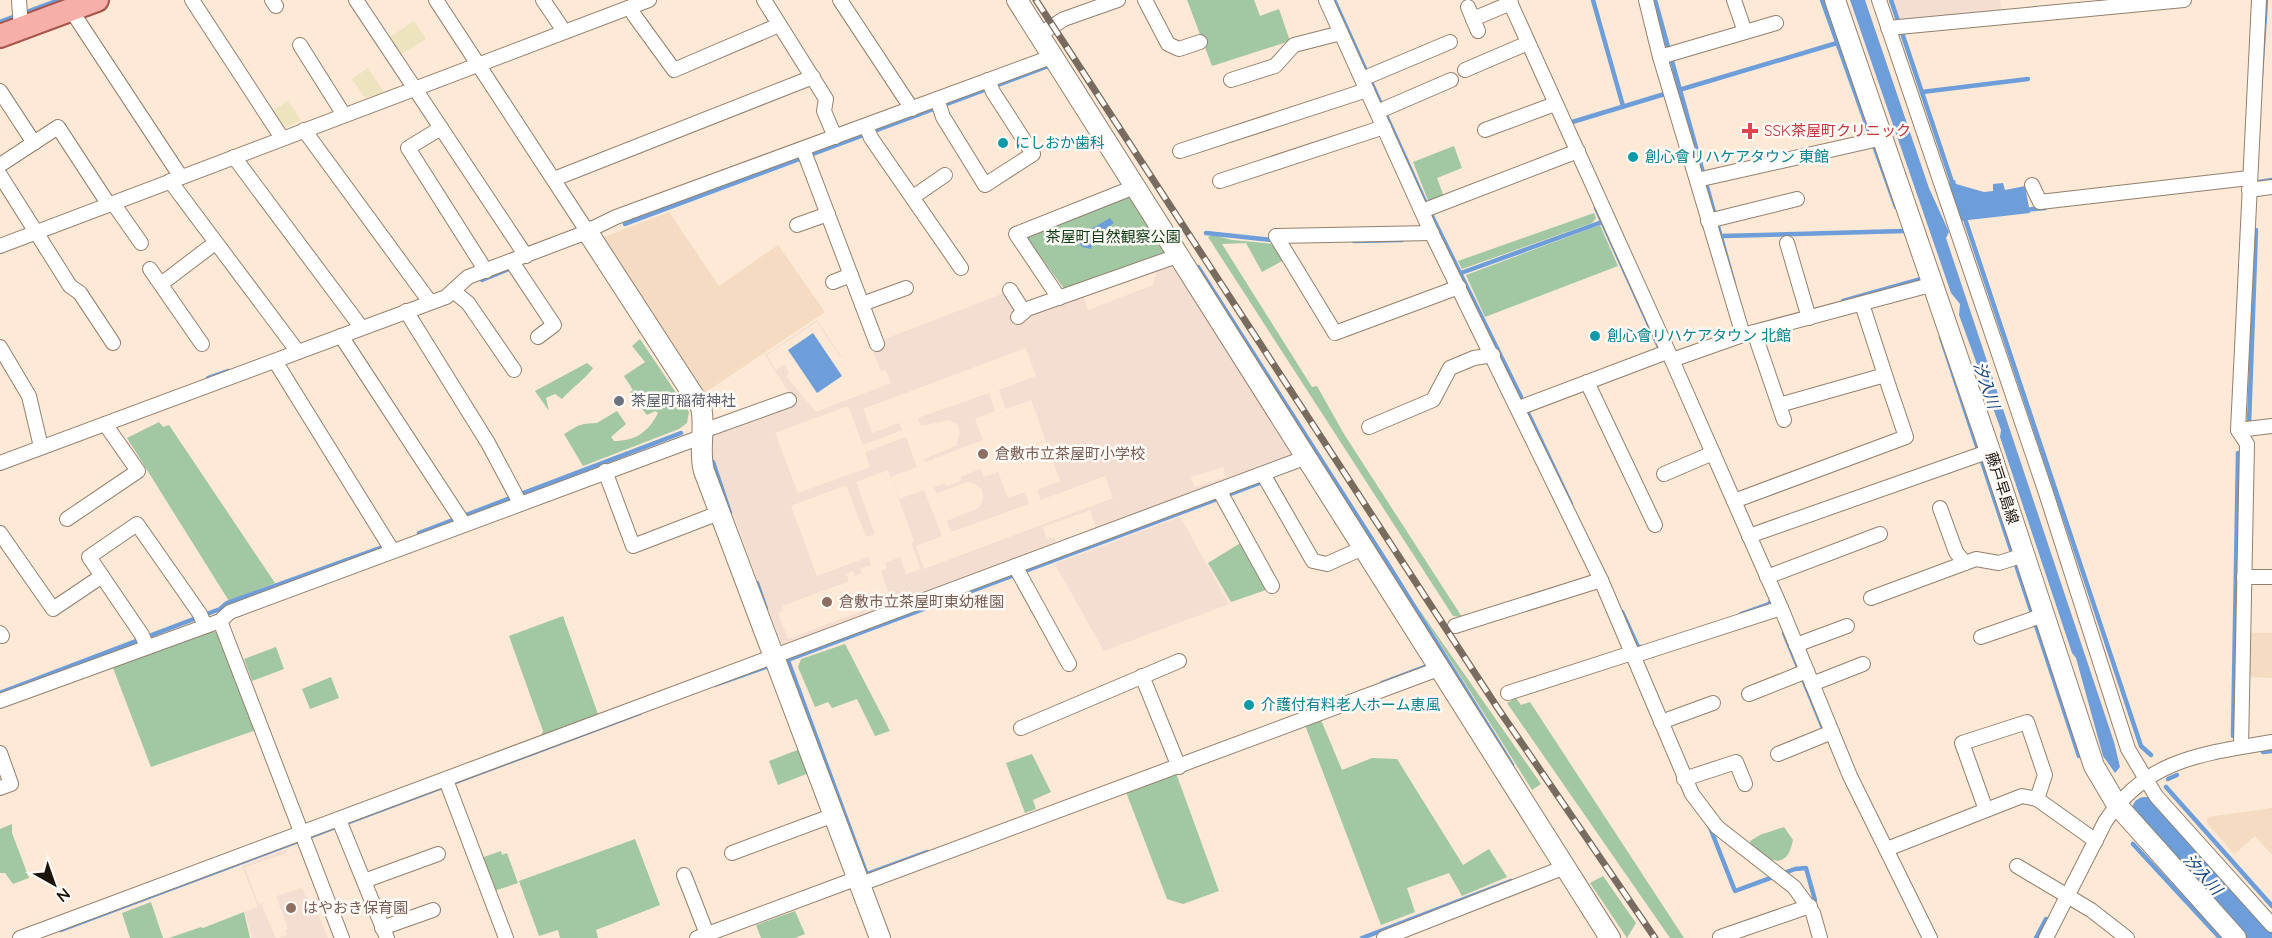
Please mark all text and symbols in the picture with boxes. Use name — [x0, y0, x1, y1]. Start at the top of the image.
place label: SSK茶屋町クリニック — [1764, 121, 1911, 140]
marker: SSK茶屋町クリニック — [1741, 122, 1759, 140]
place label: にしおか歯科 — [1015, 133, 1105, 152]
marker: にしおか歯科 — [996, 136, 1010, 150]
place label: 創心會リハケアタウン 東館 — [1645, 147, 1829, 166]
marker: 創心會リハケアタウン 東館 — [1626, 150, 1640, 164]
park label: 茶屋町自然観察公園 — [1045, 227, 1181, 246]
place label: 創心會リハケアタウン 北館 — [1607, 326, 1791, 345]
marker: 創心會リハケアタウン 北館 — [1588, 329, 1602, 343]
water label: 汐入川 — [1970, 359, 2005, 413]
place label: 茶屋町稲荷神社 — [631, 391, 736, 410]
marker: 茶屋町稲荷神社 — [612, 394, 626, 408]
place label: 倉敷市立茶屋町小学校 — [995, 444, 1145, 463]
marker: 倉敷市立茶屋町小学校 — [976, 447, 990, 461]
street label: 藤戸早島線 — [1982, 449, 2023, 526]
place label: 倉敷市立茶屋町東幼稚園 — [839, 592, 1004, 611]
marker: 倉敷市立茶屋町東幼稚園 — [820, 595, 834, 609]
place label: 介護付有料老人ホーム恵風 — [1261, 695, 1441, 714]
marker: 介護付有料老人ホーム恵風 — [1242, 698, 1256, 712]
water label: 汐入川 — [2180, 849, 2228, 900]
north arrow — [24, 854, 84, 914]
text: N — [53, 884, 75, 907]
place label: はやおき保育園 — [303, 898, 408, 917]
marker: はやおき保育園 — [284, 901, 298, 915]

